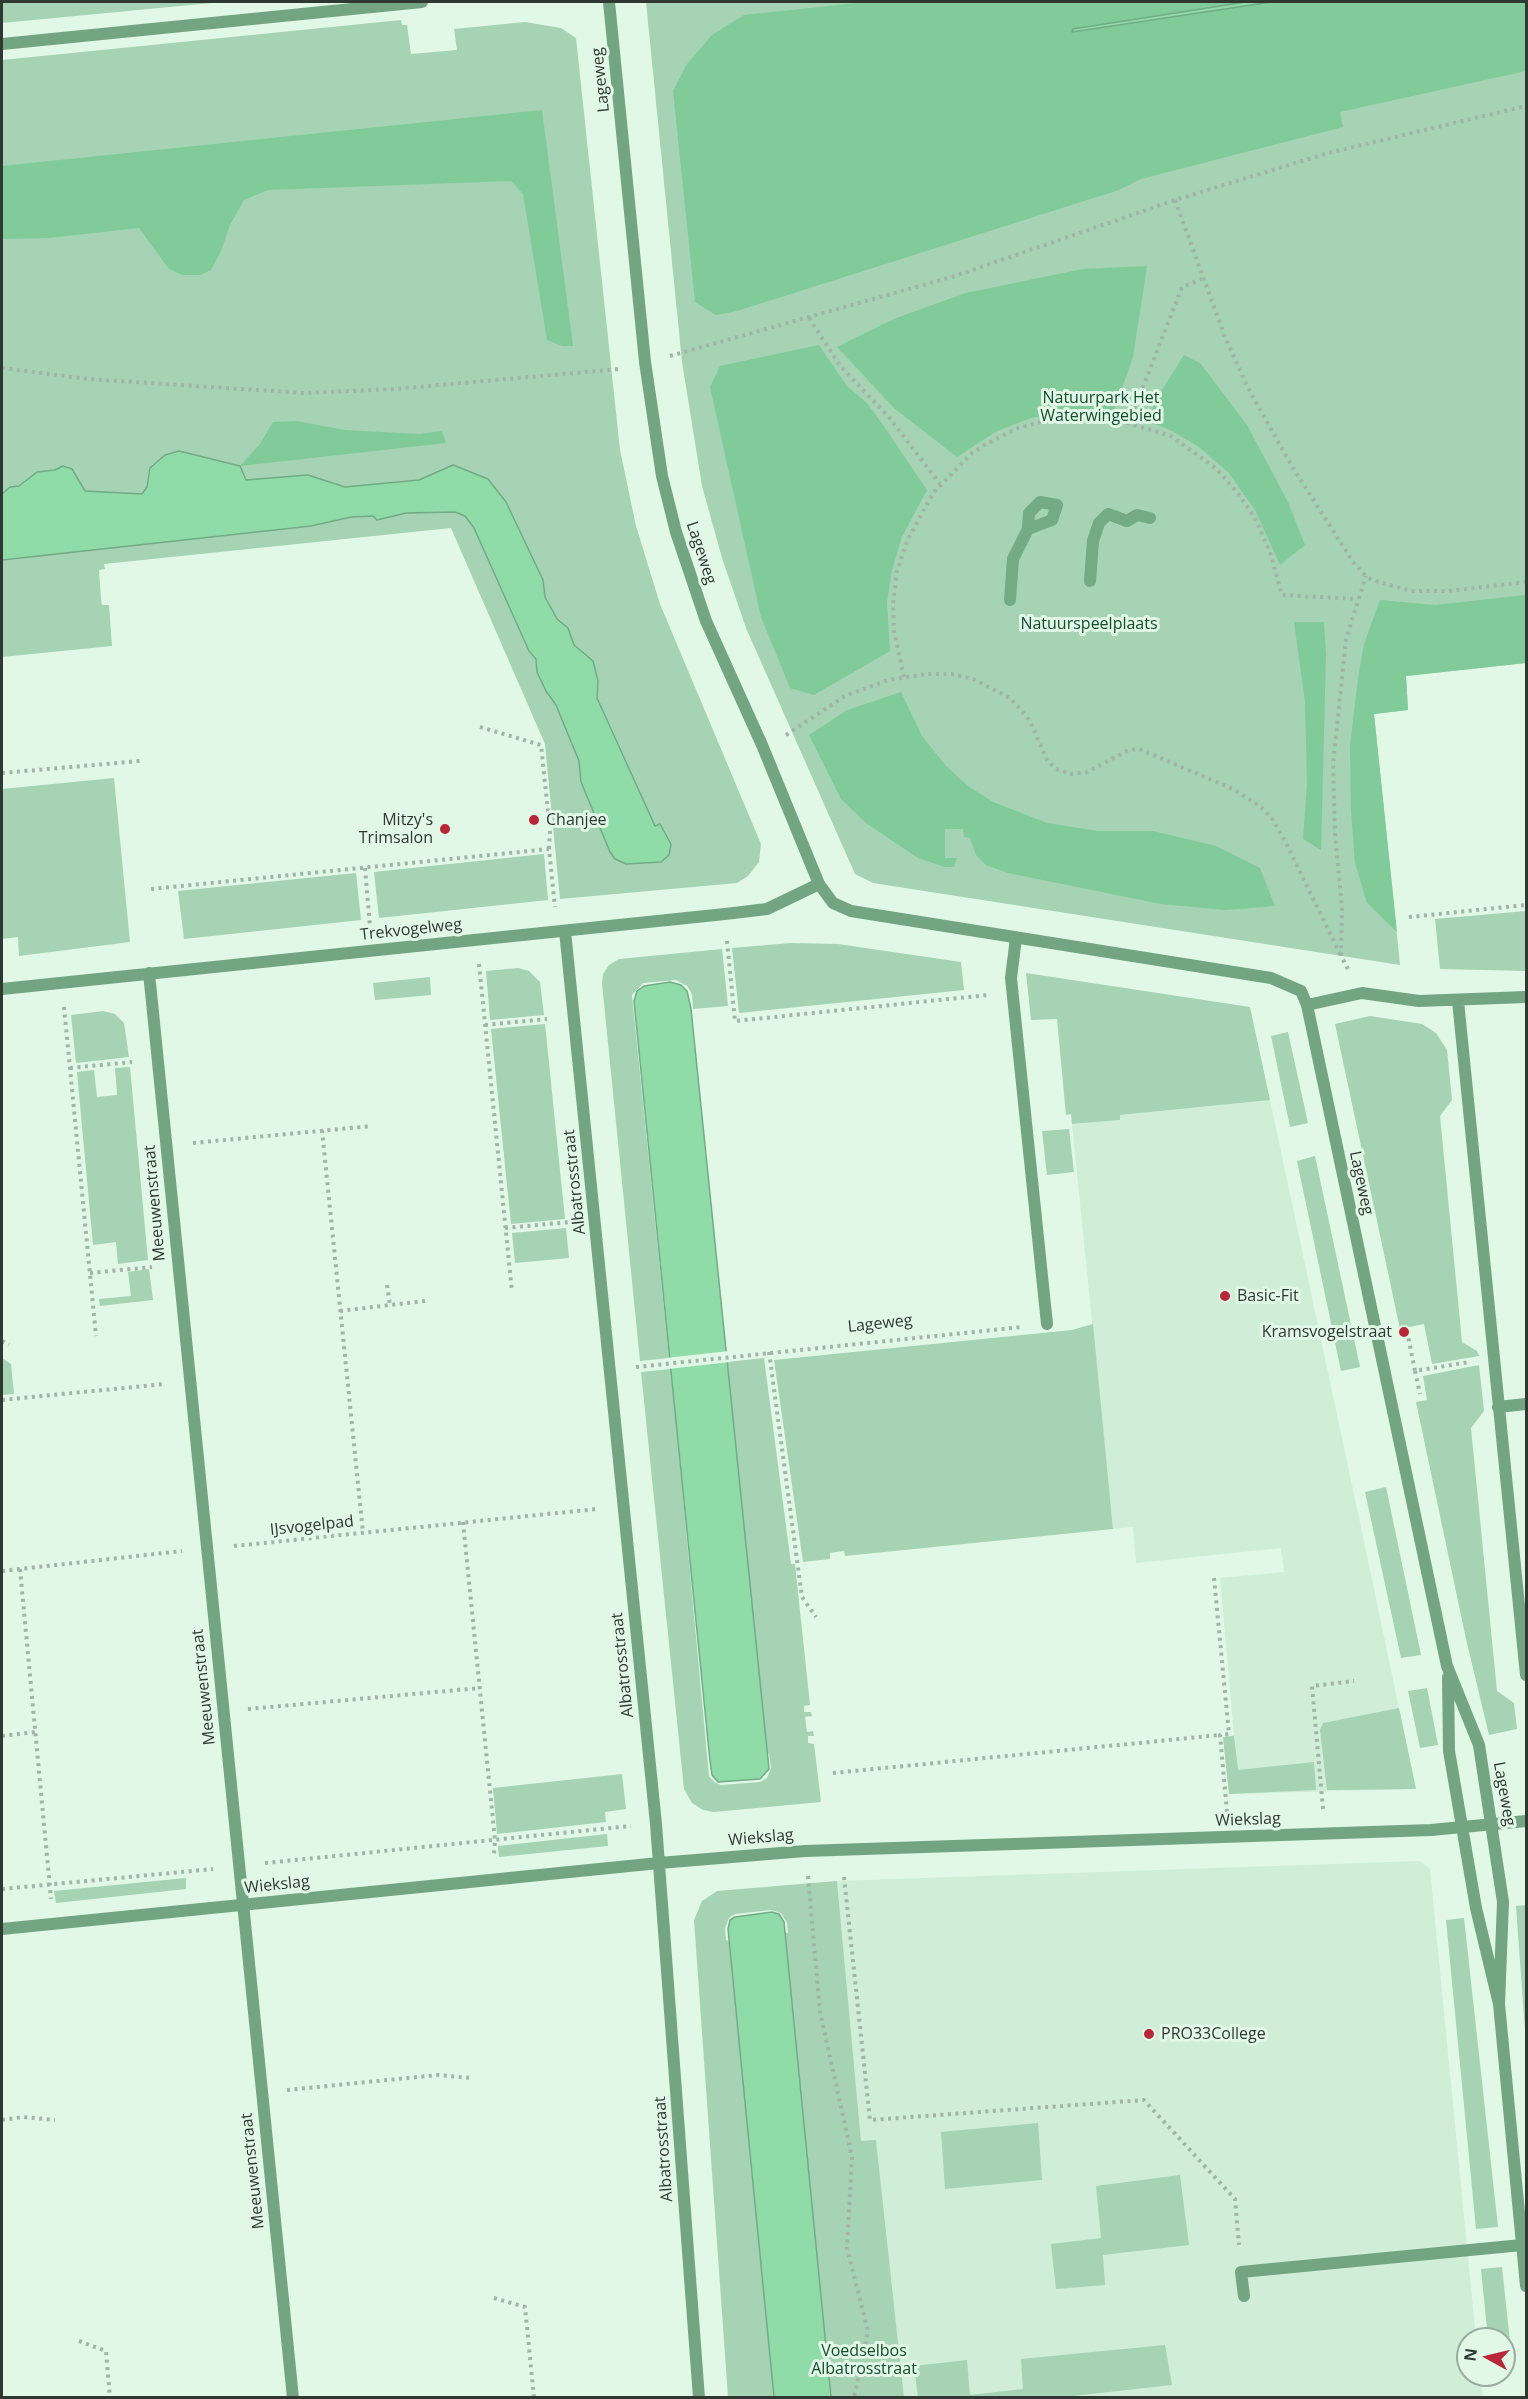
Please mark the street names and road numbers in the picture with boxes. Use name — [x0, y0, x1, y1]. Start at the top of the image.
street label: Lageweg — [588, 47, 614, 113]
street label: Lageweg — [682, 519, 720, 587]
street label: Trekvogelweg — [359, 915, 463, 945]
street label: Albatrosstraat — [560, 1128, 590, 1236]
street label: Meeuwenstraat — [140, 1144, 170, 1262]
street label: Lageweg — [1345, 1149, 1377, 1217]
street label: Lageweg — [847, 1311, 913, 1337]
street label: IJsvogelpad — [269, 1512, 355, 1540]
street label: Albatrosstraat — [608, 1611, 638, 1719]
street label: Meeuwenstraat — [188, 1628, 220, 1746]
street label: Lageweg — [1489, 1760, 1519, 1828]
street label: Wiekslag — [1215, 1809, 1281, 1831]
street label: Wiekslag — [728, 1826, 794, 1850]
street label: Wiekslag — [243, 1872, 311, 1898]
street label: Albatrosstraat — [651, 2096, 677, 2202]
street label: Meeuwenstraat — [237, 2112, 269, 2230]

